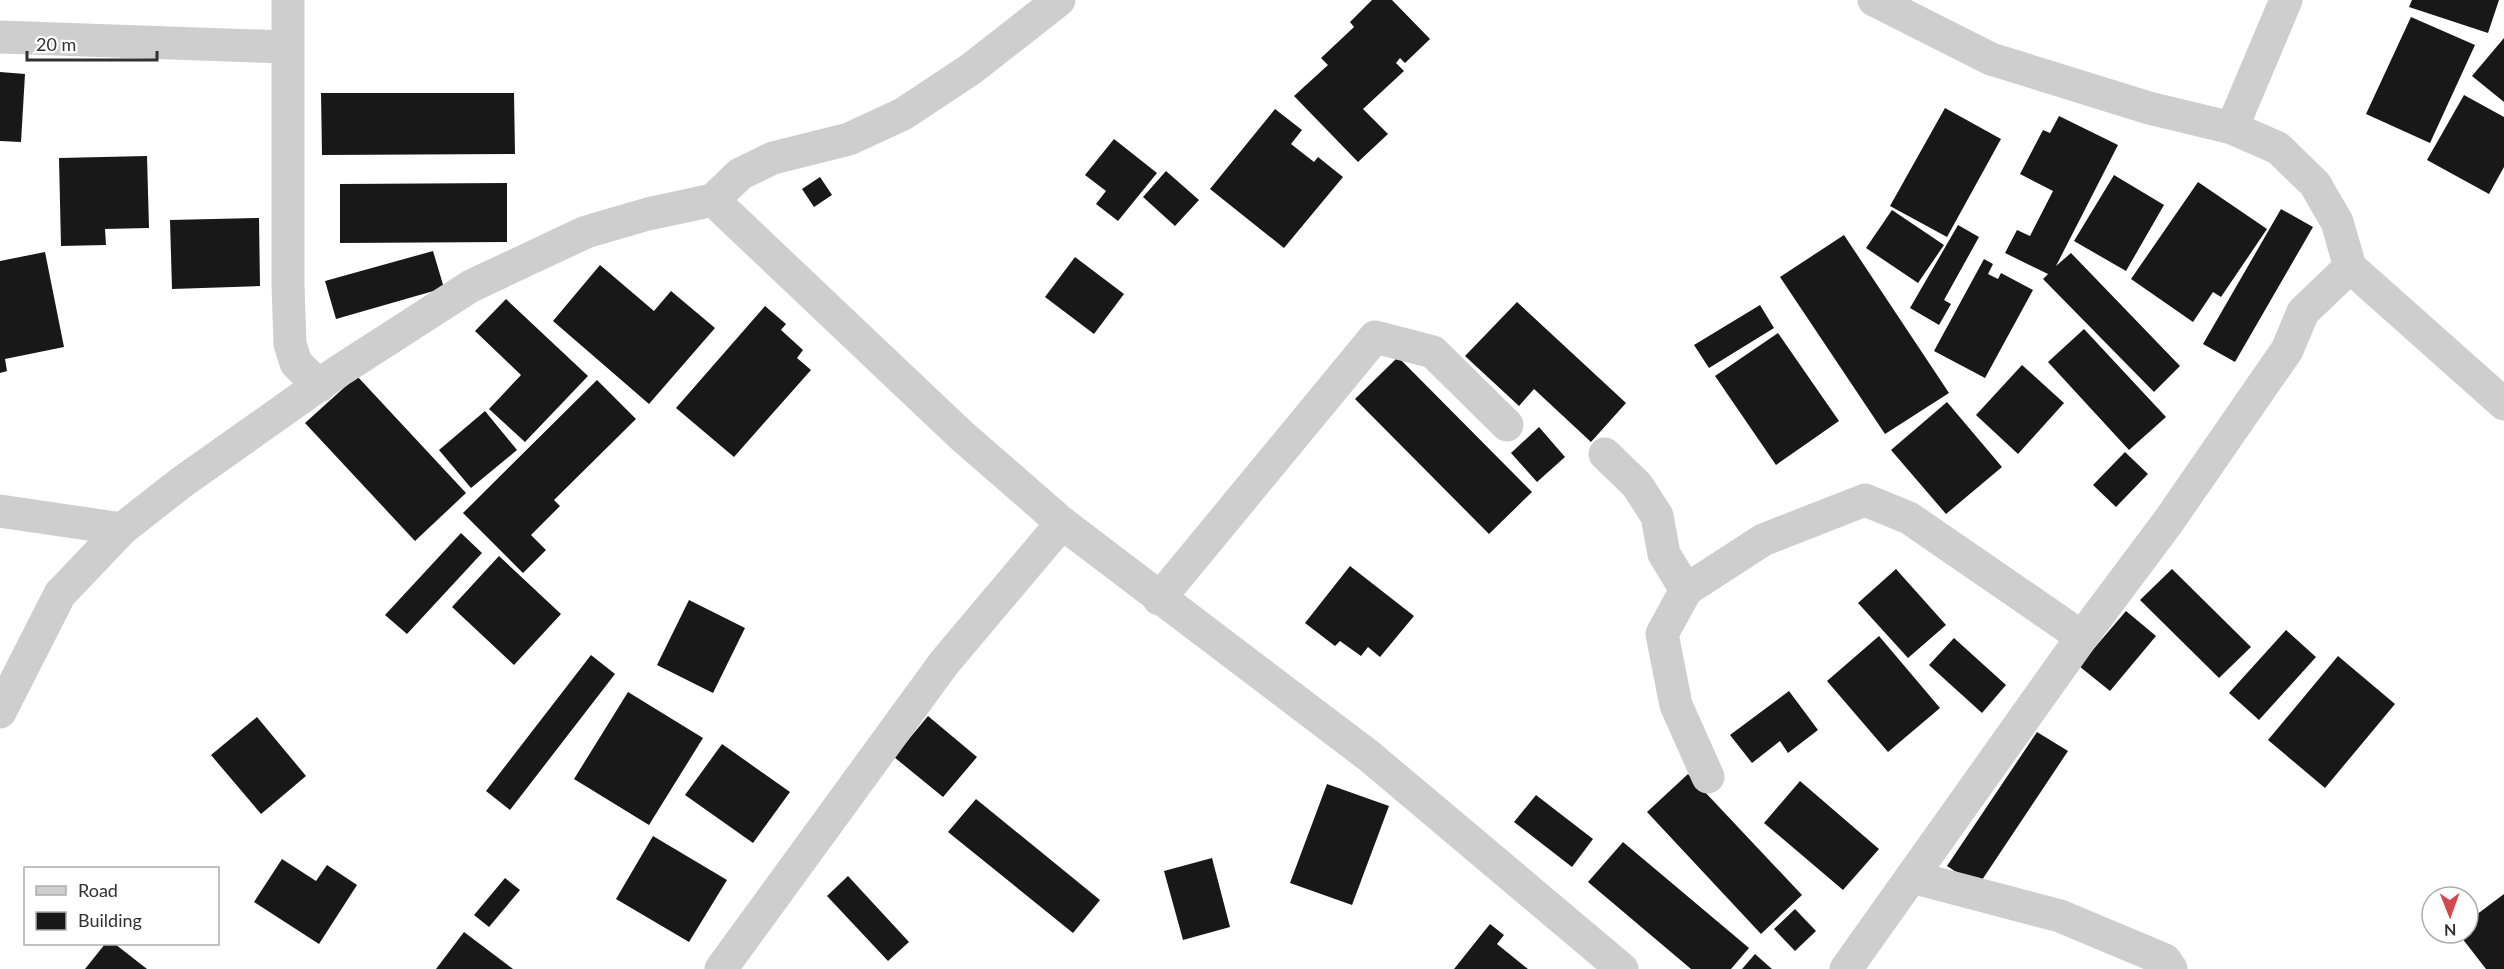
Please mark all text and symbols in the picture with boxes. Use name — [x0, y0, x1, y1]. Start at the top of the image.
scale bar — [27, 24, 158, 62]
text: 20 m — [36, 33, 76, 55]
legend — [24, 867, 219, 945]
text: Road — [78, 879, 118, 901]
north arrow — [2420, 885, 2480, 945]
text: Building — [78, 909, 142, 931]
text: N — [2444, 921, 2457, 940]

